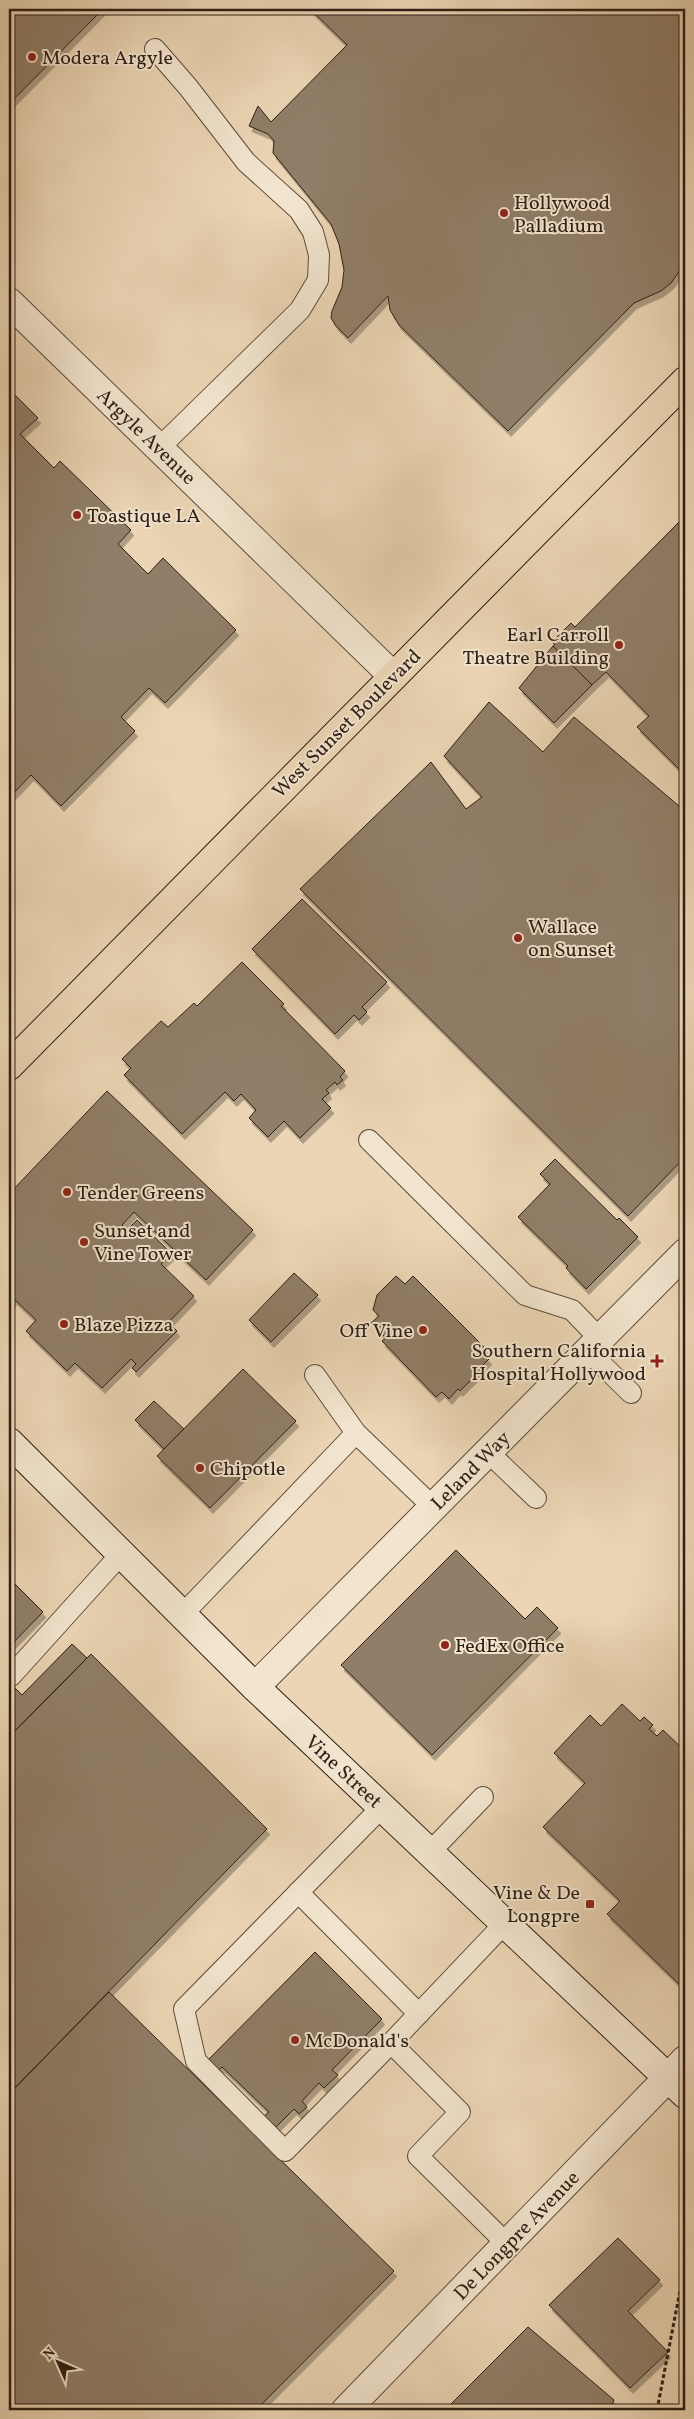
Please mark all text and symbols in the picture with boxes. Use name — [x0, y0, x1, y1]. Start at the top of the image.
place label: Modera Argyle — [42, 45, 173, 73]
marker: Modera Argyle — [26, 51, 38, 63]
place label: Hollywood Palladium — [514, 190, 610, 241]
marker: Hollywood Palladium — [498, 207, 510, 219]
street label: Argyle Avenue — [90, 383, 202, 492]
place label: Toastique LA — [87, 503, 200, 531]
marker: Toastique LA — [71, 509, 83, 521]
place label: Earl Carroll Theatre Building — [463, 622, 609, 673]
marker: Earl Carroll Theatre Building — [613, 639, 625, 651]
street label: West Sunset Boulevard — [267, 644, 428, 805]
place label: Wallace on Sunset — [528, 914, 614, 965]
marker: Wallace on Sunset — [512, 932, 524, 944]
place label: Tender Greens — [77, 1180, 204, 1208]
marker: Tender Greens — [61, 1186, 73, 1198]
place label: Sunset and Vine Tower — [94, 1218, 191, 1269]
marker: Sunset and Vine Tower — [78, 1236, 90, 1248]
place label: Blaze Pizza — [74, 1312, 174, 1340]
marker: Blaze Pizza — [58, 1318, 70, 1330]
place label: Off Vine — [340, 1318, 413, 1346]
marker: Off Vine — [417, 1324, 429, 1336]
place label: Southern California Hospital Hollywood — [471, 1338, 646, 1389]
marker: Southern California Hospital Hollywood — [650, 1354, 664, 1368]
street label: Leland Way — [425, 1425, 518, 1517]
place label: Chipotle — [210, 1456, 286, 1484]
marker: Chipotle — [194, 1462, 206, 1474]
place label: FedEx Office — [455, 1633, 564, 1661]
marker: FedEx Office — [439, 1639, 451, 1651]
street label: Vine Street — [298, 1729, 388, 1816]
place label: Vine & De Longpre — [493, 1880, 580, 1931]
marker: Vine & De Longpre — [584, 1898, 596, 1910]
place label: McDonald's — [305, 2028, 409, 2056]
marker: McDonald's — [289, 2034, 301, 2046]
street label: De Longpre Avenue — [448, 2165, 587, 2308]
north arrow — [32, 2336, 82, 2386]
text: N — [40, 2344, 60, 2364]

